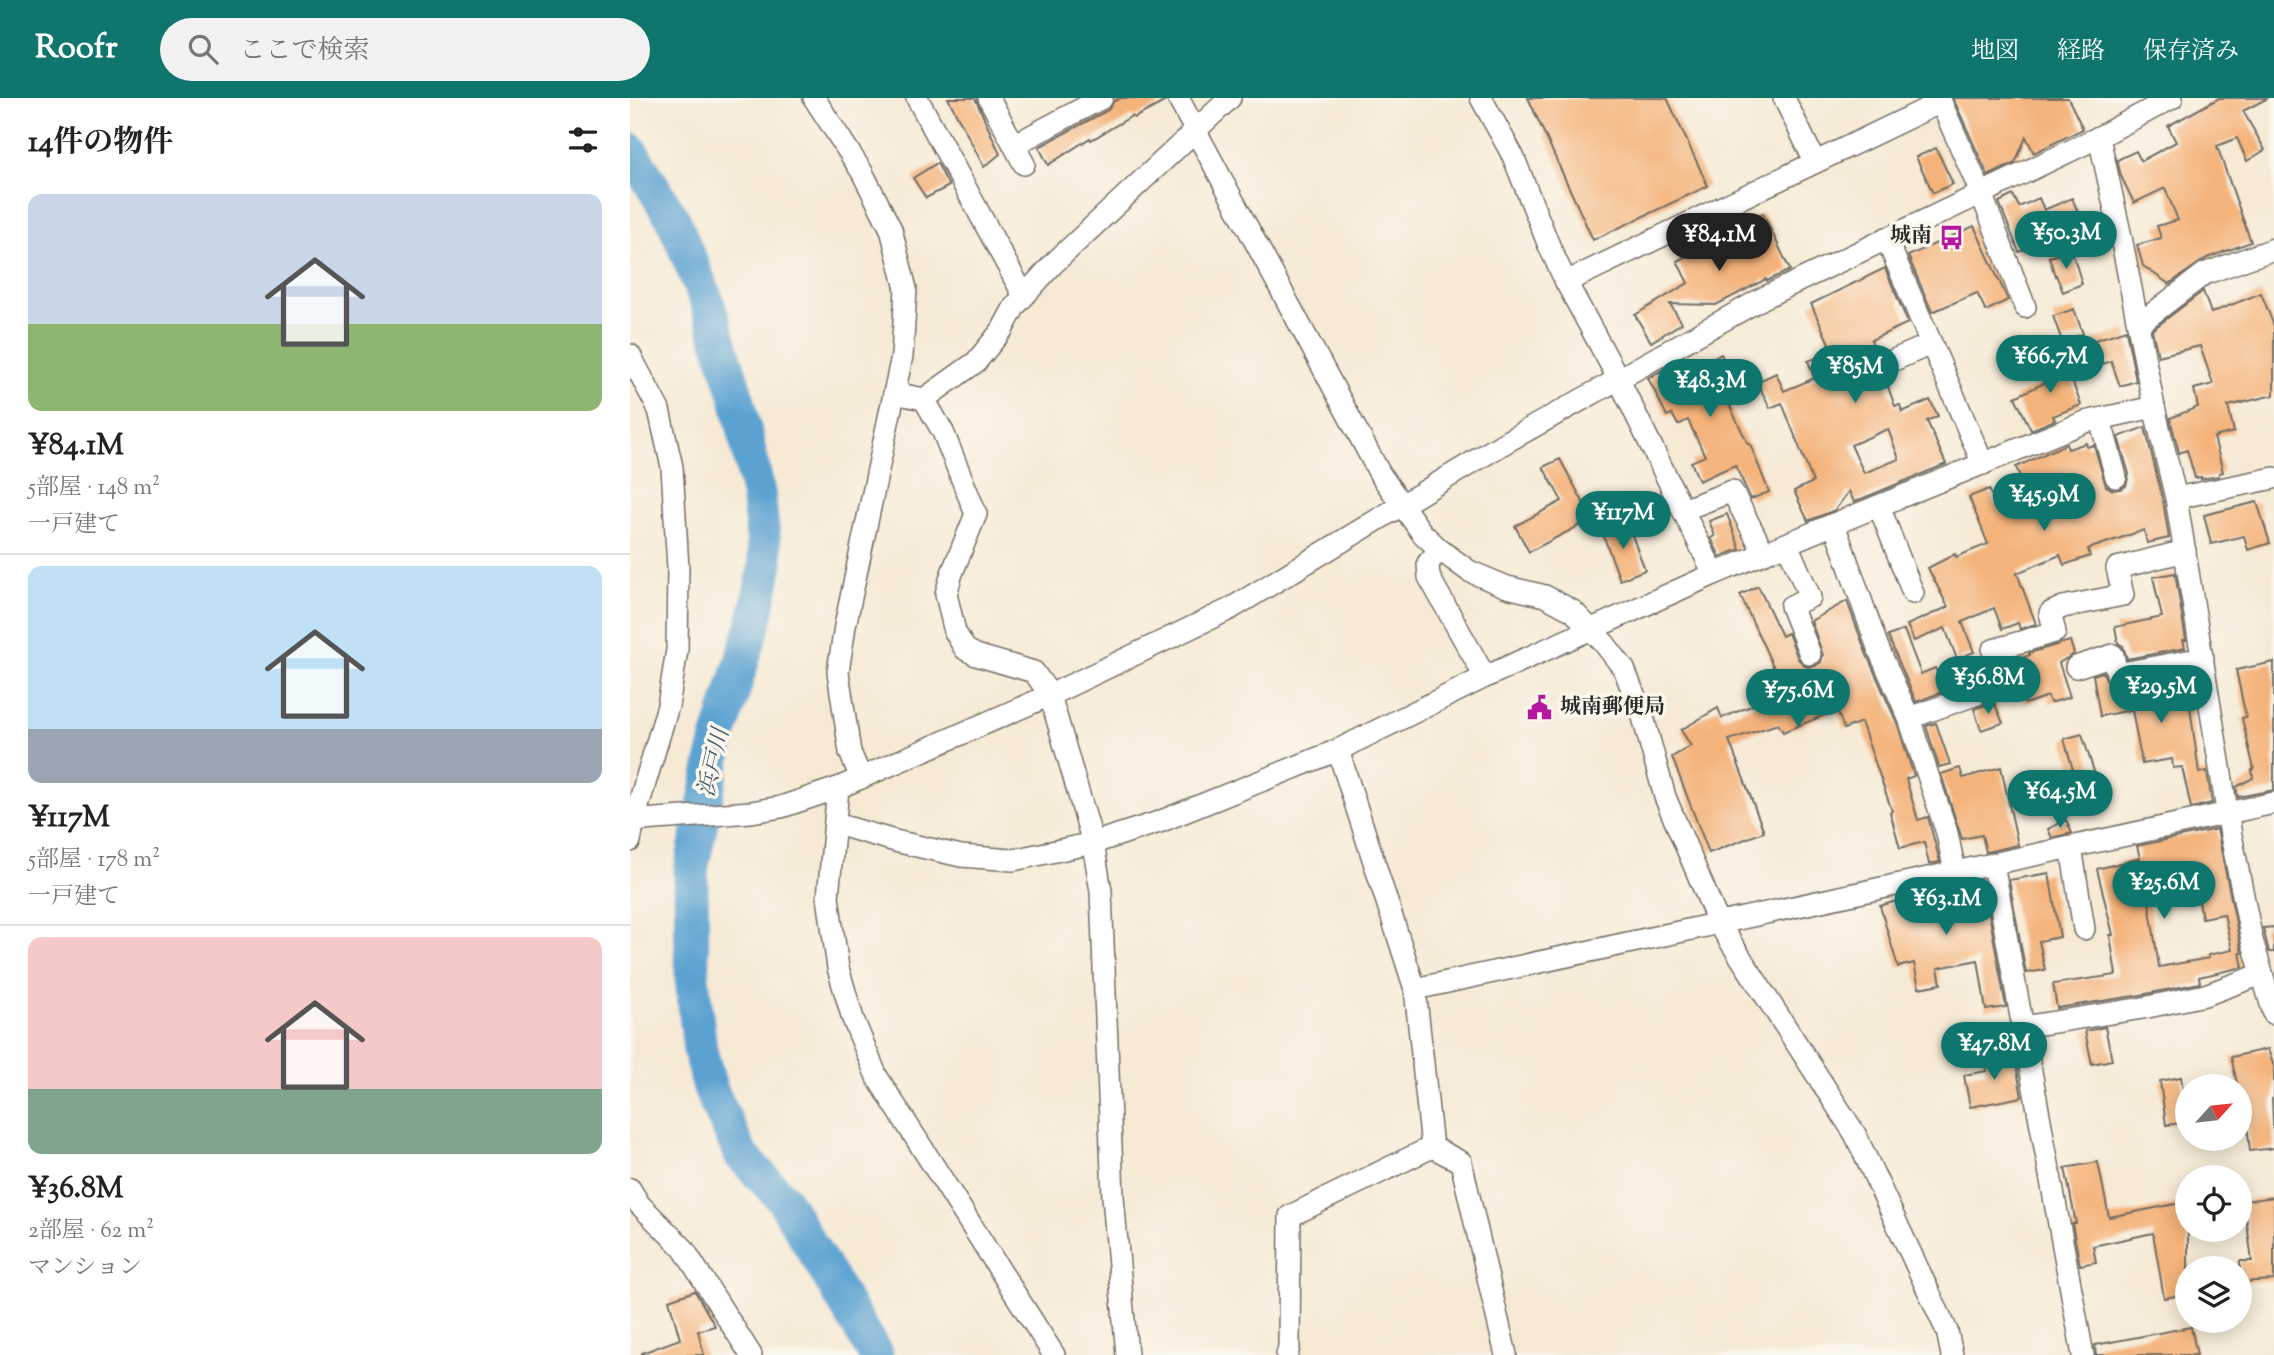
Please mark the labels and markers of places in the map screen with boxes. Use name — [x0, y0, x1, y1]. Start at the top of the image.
pin: ¥50.3M — [2009, 212, 2123, 271]
pin: ¥84.1M — [1662, 214, 1776, 273]
place label: 城南 — [1890, 222, 1932, 252]
bus stop icon: 城南 — [1938, 223, 1966, 251]
pin: ¥66.7M — [1993, 336, 2107, 395]
pin: ¥85M — [1814, 345, 1896, 405]
pin: ¥48.3M — [1653, 360, 1767, 419]
pin: ¥45.9M — [1987, 474, 2101, 533]
pin: ¥117M — [1574, 491, 1672, 551]
pin: ¥36.8M — [1931, 656, 2045, 716]
pin: ¥29.5M — [2104, 666, 2218, 725]
pin: ¥75.6M — [1741, 670, 1855, 729]
place label: 城南郵便局 — [1560, 693, 1665, 723]
public building icon: 城南郵便局 — [1526, 694, 1554, 722]
pin: ¥64.5M — [2003, 770, 2117, 830]
pin: ¥25.6M — [2107, 862, 2221, 921]
pin: ¥63.1M — [1889, 878, 2003, 937]
pin: ¥47.8M — [1937, 1023, 2051, 1082]

